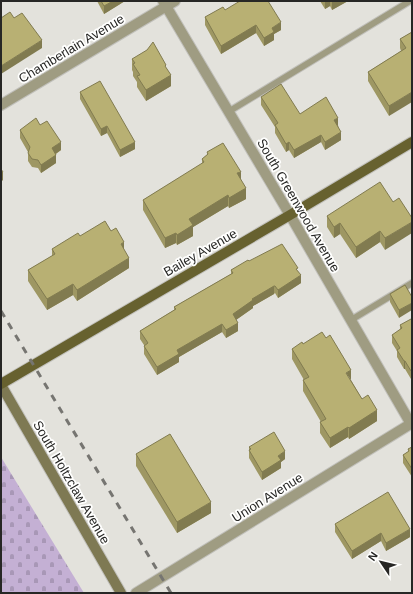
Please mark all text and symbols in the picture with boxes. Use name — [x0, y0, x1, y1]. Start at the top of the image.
street label: Chamberlain Avenue — [16, 11, 127, 86]
street label: South Greenwood Avenue — [254, 136, 343, 275]
street label: Bailey Avenue — [161, 225, 240, 279]
street label: South Holtzclaw Avenue — [30, 418, 113, 547]
street label: Union Avenue — [229, 470, 305, 525]
north arrow — [361, 542, 401, 582]
text: N — [366, 550, 380, 563]

